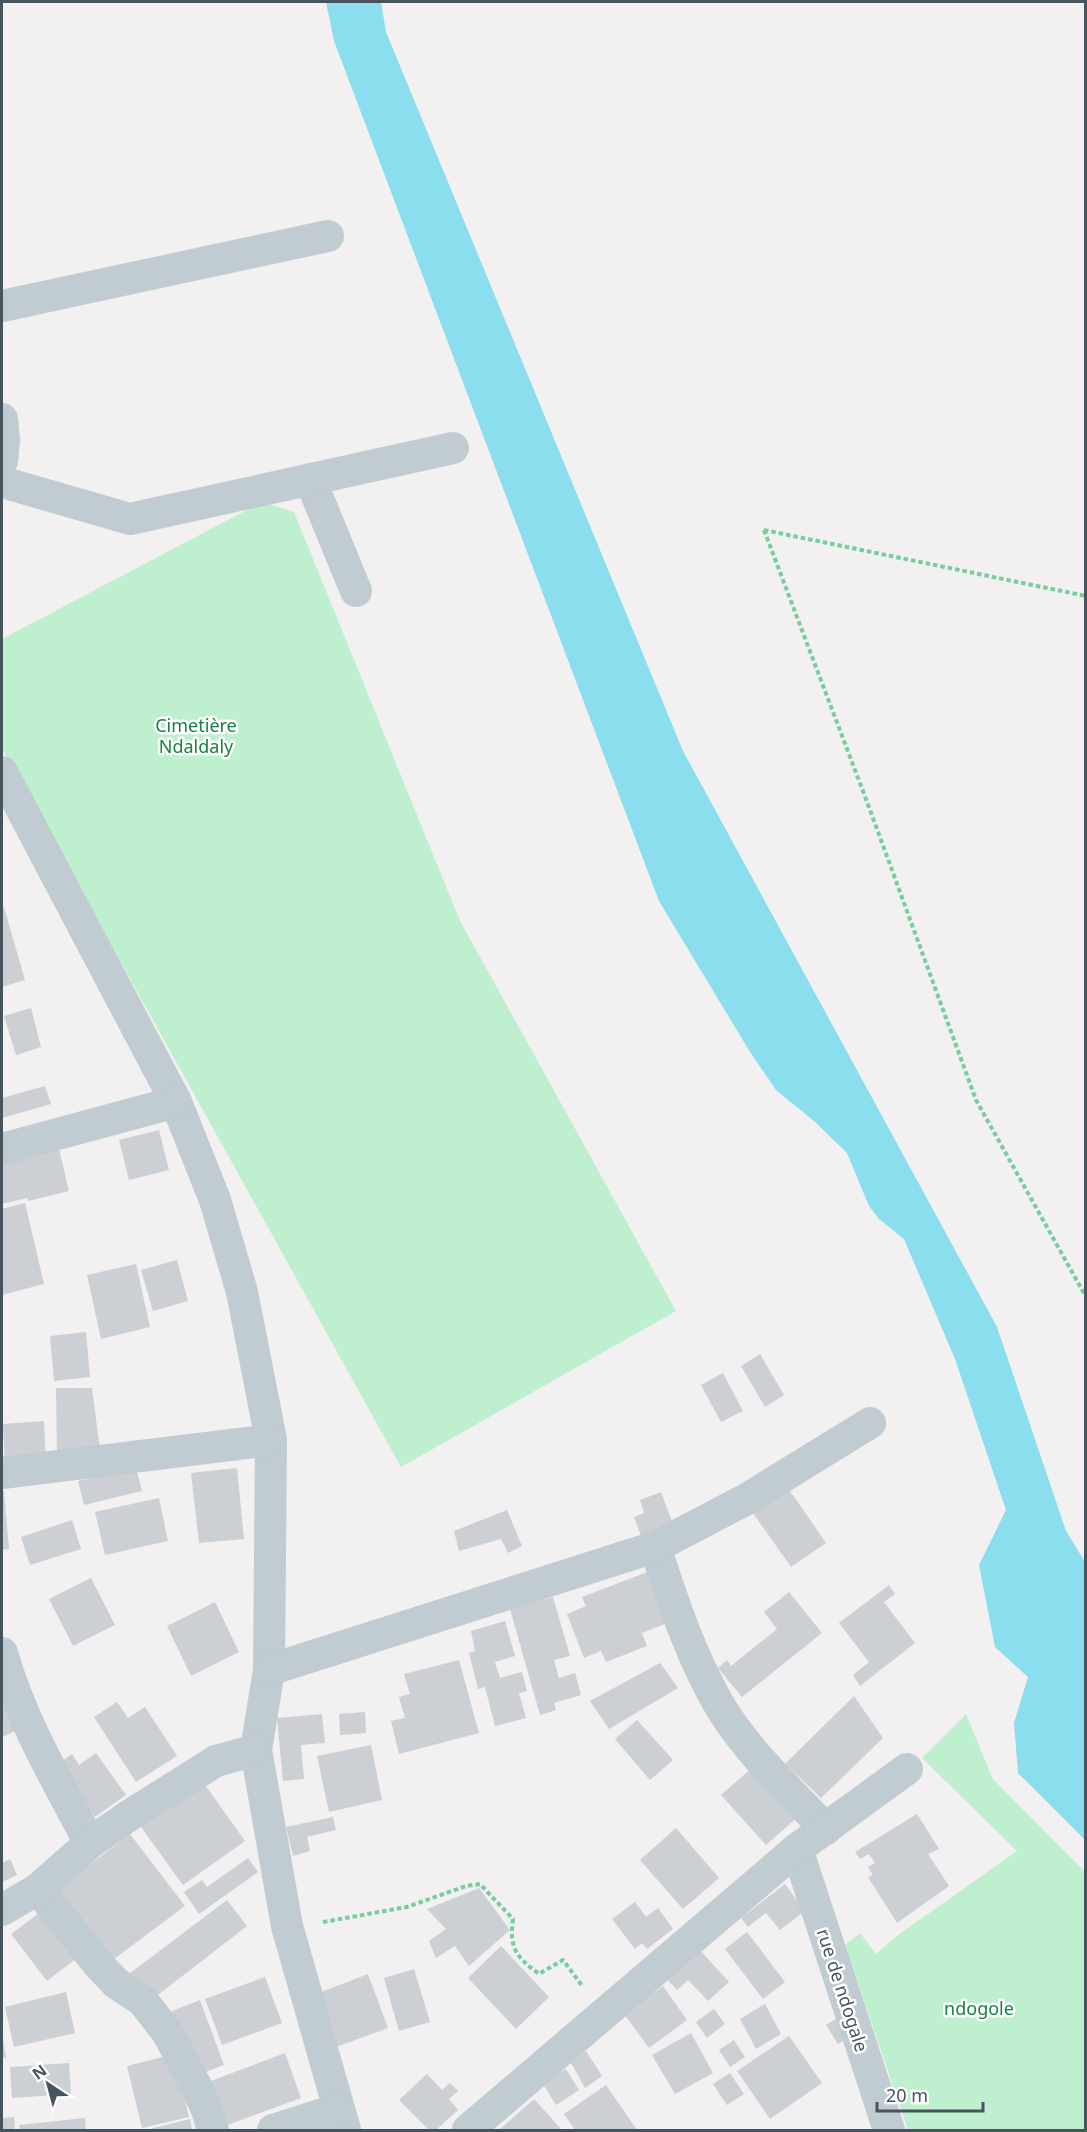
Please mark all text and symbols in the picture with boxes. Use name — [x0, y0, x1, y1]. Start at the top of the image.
park label: Cimetière Ndaldaly — [155, 713, 237, 758]
street label: rue de ndogale — [812, 1925, 874, 2055]
park label: ndogole — [944, 1996, 1014, 2020]
north arrow — [18, 2054, 78, 2114]
text: N — [27, 2059, 51, 2085]
scale bar — [877, 2075, 984, 2113]
text: 20 m — [886, 2083, 928, 2107]

